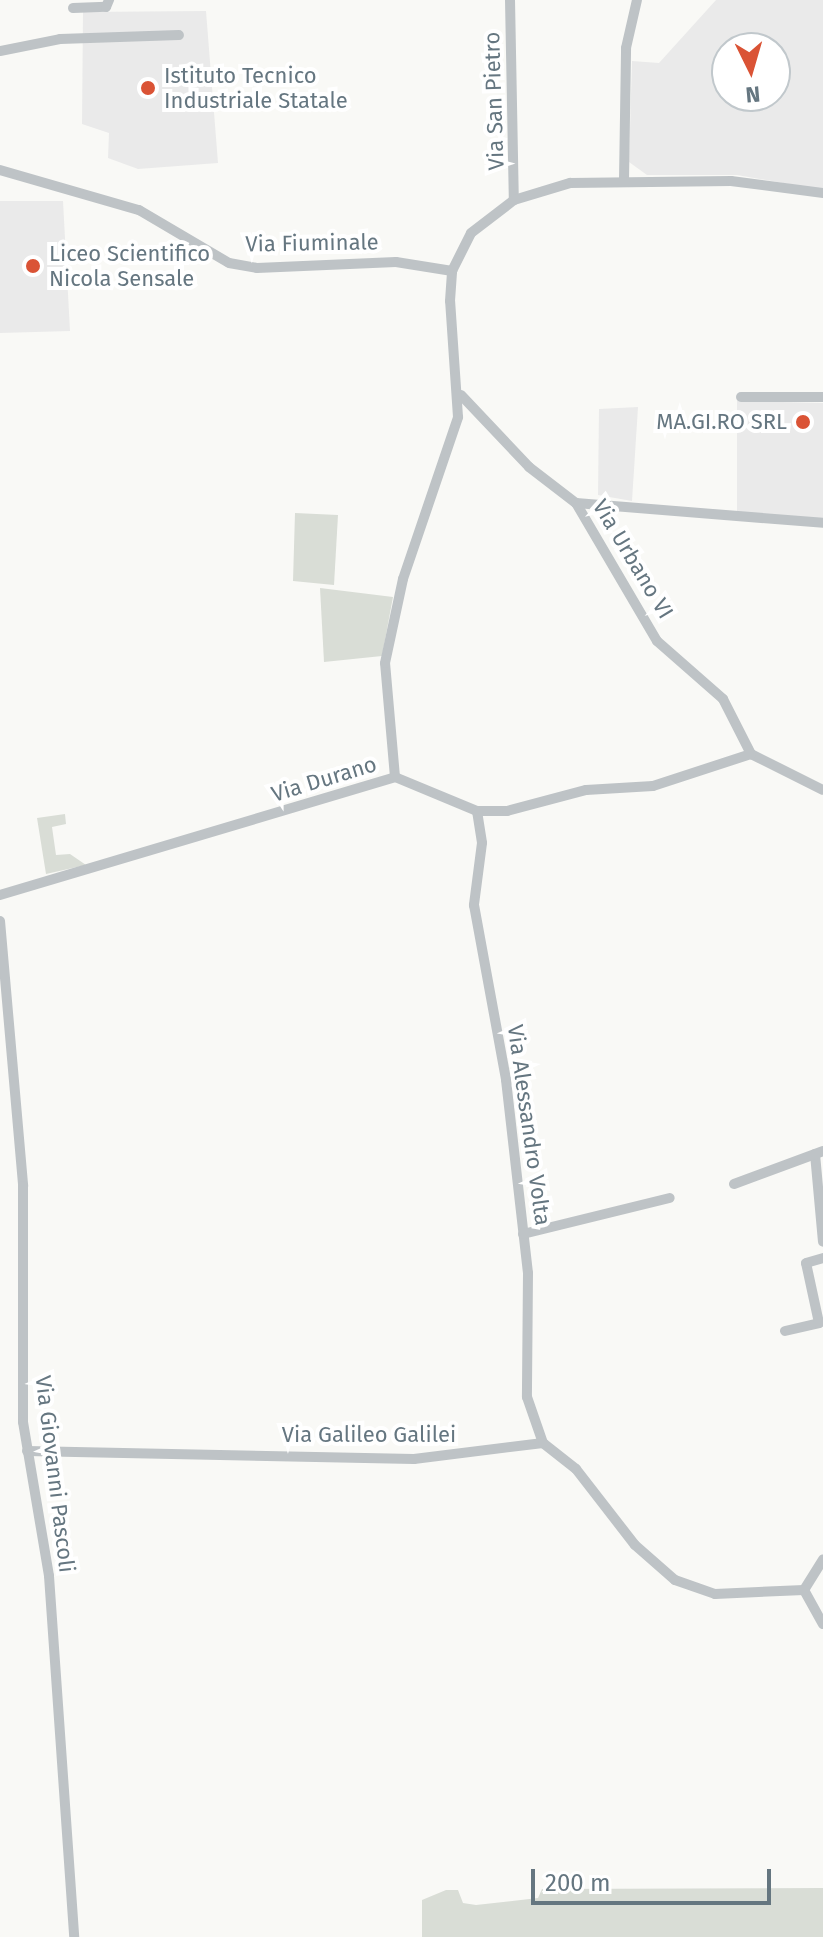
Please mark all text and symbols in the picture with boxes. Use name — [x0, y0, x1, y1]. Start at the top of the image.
street label: Via San Pietro — [478, 31, 510, 171]
north arrow — [711, 32, 791, 112]
place label: Istituto Tecnico Industriale Statale — [164, 62, 348, 114]
marker: Istituto Tecnico Industriale Statale — [139, 79, 157, 97]
text: N — [745, 80, 761, 108]
street label: Via Fiuminale — [245, 229, 379, 257]
place label: Liceo Scientifico Nicola Sensale — [49, 240, 210, 292]
marker: Liceo Scientifico Nicola Sensale — [24, 257, 42, 275]
place label: MA.GI.RO SRL — [656, 409, 787, 435]
marker: MA.GI.RO SRL — [794, 413, 812, 431]
street label: Via Urbano VI — [587, 495, 679, 623]
street label: Via Durano — [268, 750, 380, 808]
street label: Via Alessandro Volta — [502, 1023, 556, 1227]
street label: Via Giovanni Pascoli — [30, 1374, 80, 1574]
street label: Via Galileo Galilei — [282, 1422, 456, 1448]
scale bar — [535, 1853, 775, 1903]
text: 200 m — [545, 1869, 611, 1897]

